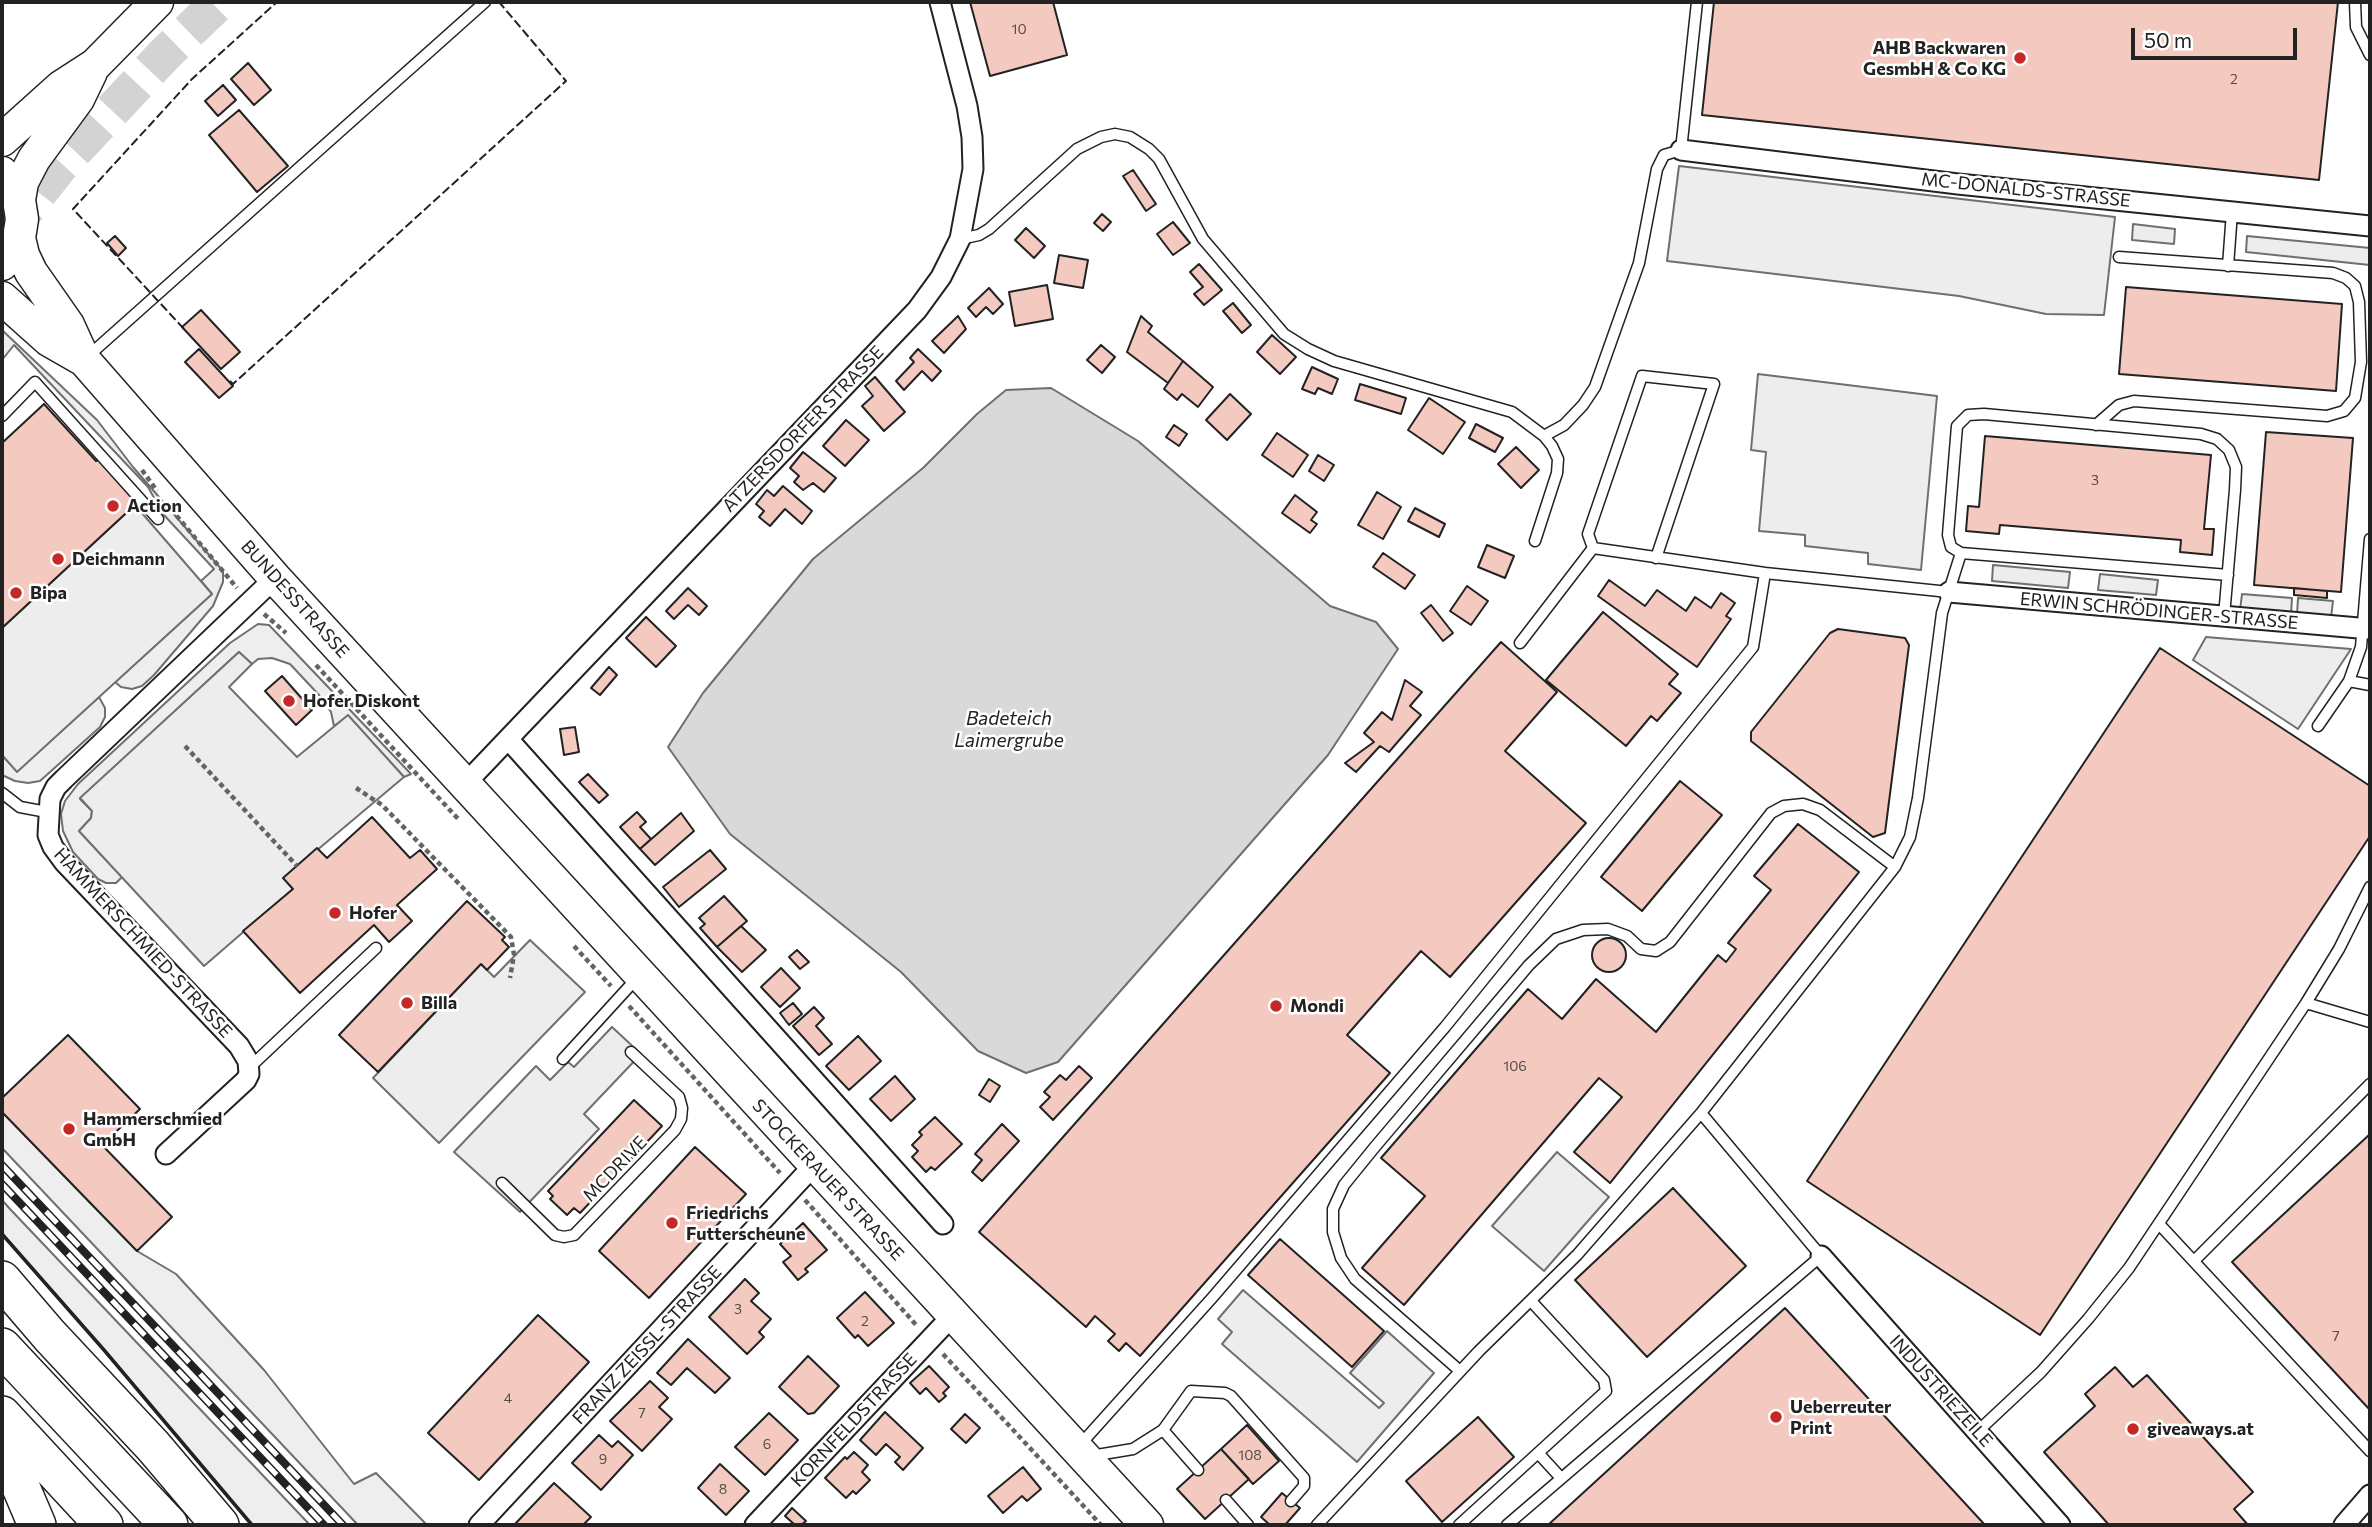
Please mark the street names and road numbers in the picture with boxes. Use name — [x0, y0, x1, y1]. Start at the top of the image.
street label: MC-DONALDS-STRASSE — [1920, 168, 2132, 212]
street label: ATZERSDORFER STRASSE — [718, 341, 888, 517]
street label: BUNDESSTRASSE — [236, 536, 354, 662]
street label: ERWIN SCHRÖDINGER-STRASSE — [2019, 588, 2299, 634]
street label: HAMMERSCHMIED-STRASSE — [49, 844, 237, 1042]
street label: STOCKERAUER STRASSE — [748, 1095, 908, 1265]
street label: MCDRIVE — [579, 1132, 651, 1206]
street label: FRANZ ZEISSL-STRASSE — [568, 1261, 726, 1429]
street label: INDUSTRIEZEILE — [1885, 1330, 1997, 1452]
street label: KORNFELDSTRASSE — [787, 1349, 921, 1491]

